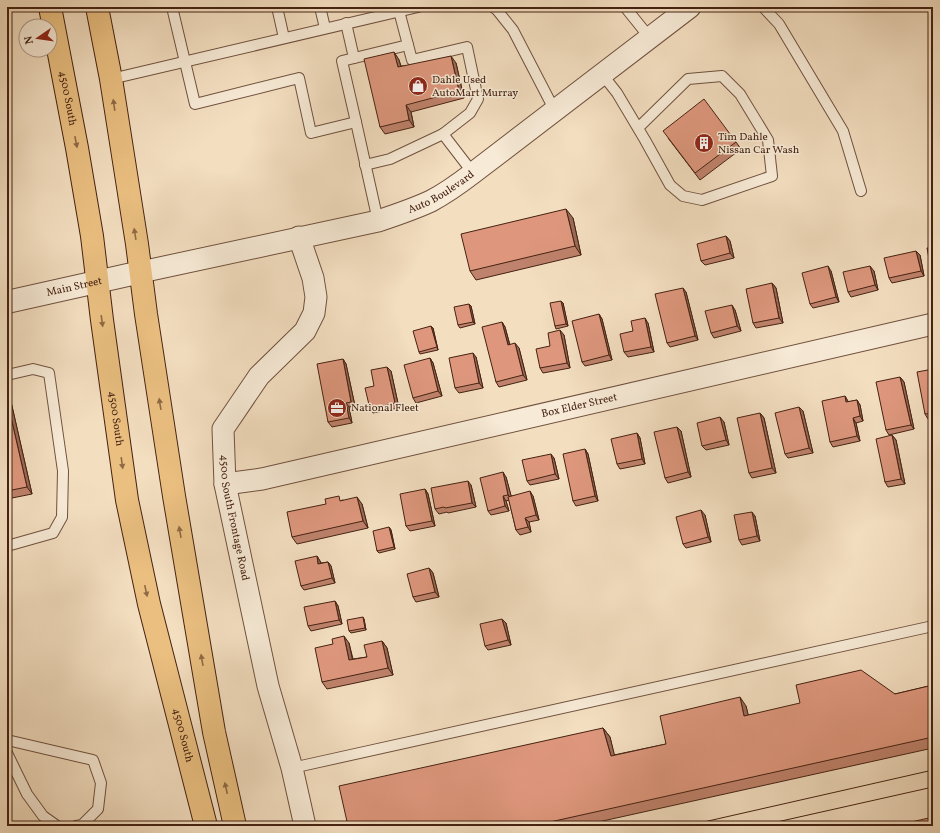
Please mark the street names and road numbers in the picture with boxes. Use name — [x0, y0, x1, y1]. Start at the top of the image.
street label: 4500 South — [55, 70, 80, 127]
street label: Auto Boulevard — [406, 167, 478, 217]
street label: Main Street — [45, 273, 104, 300]
street label: 4500 South — [104, 390, 127, 448]
street label: Box Elder Street — [540, 390, 619, 422]
street label: 4500 South Frontage Road — [216, 454, 253, 582]
street label: 4500 South — [169, 706, 197, 765]

